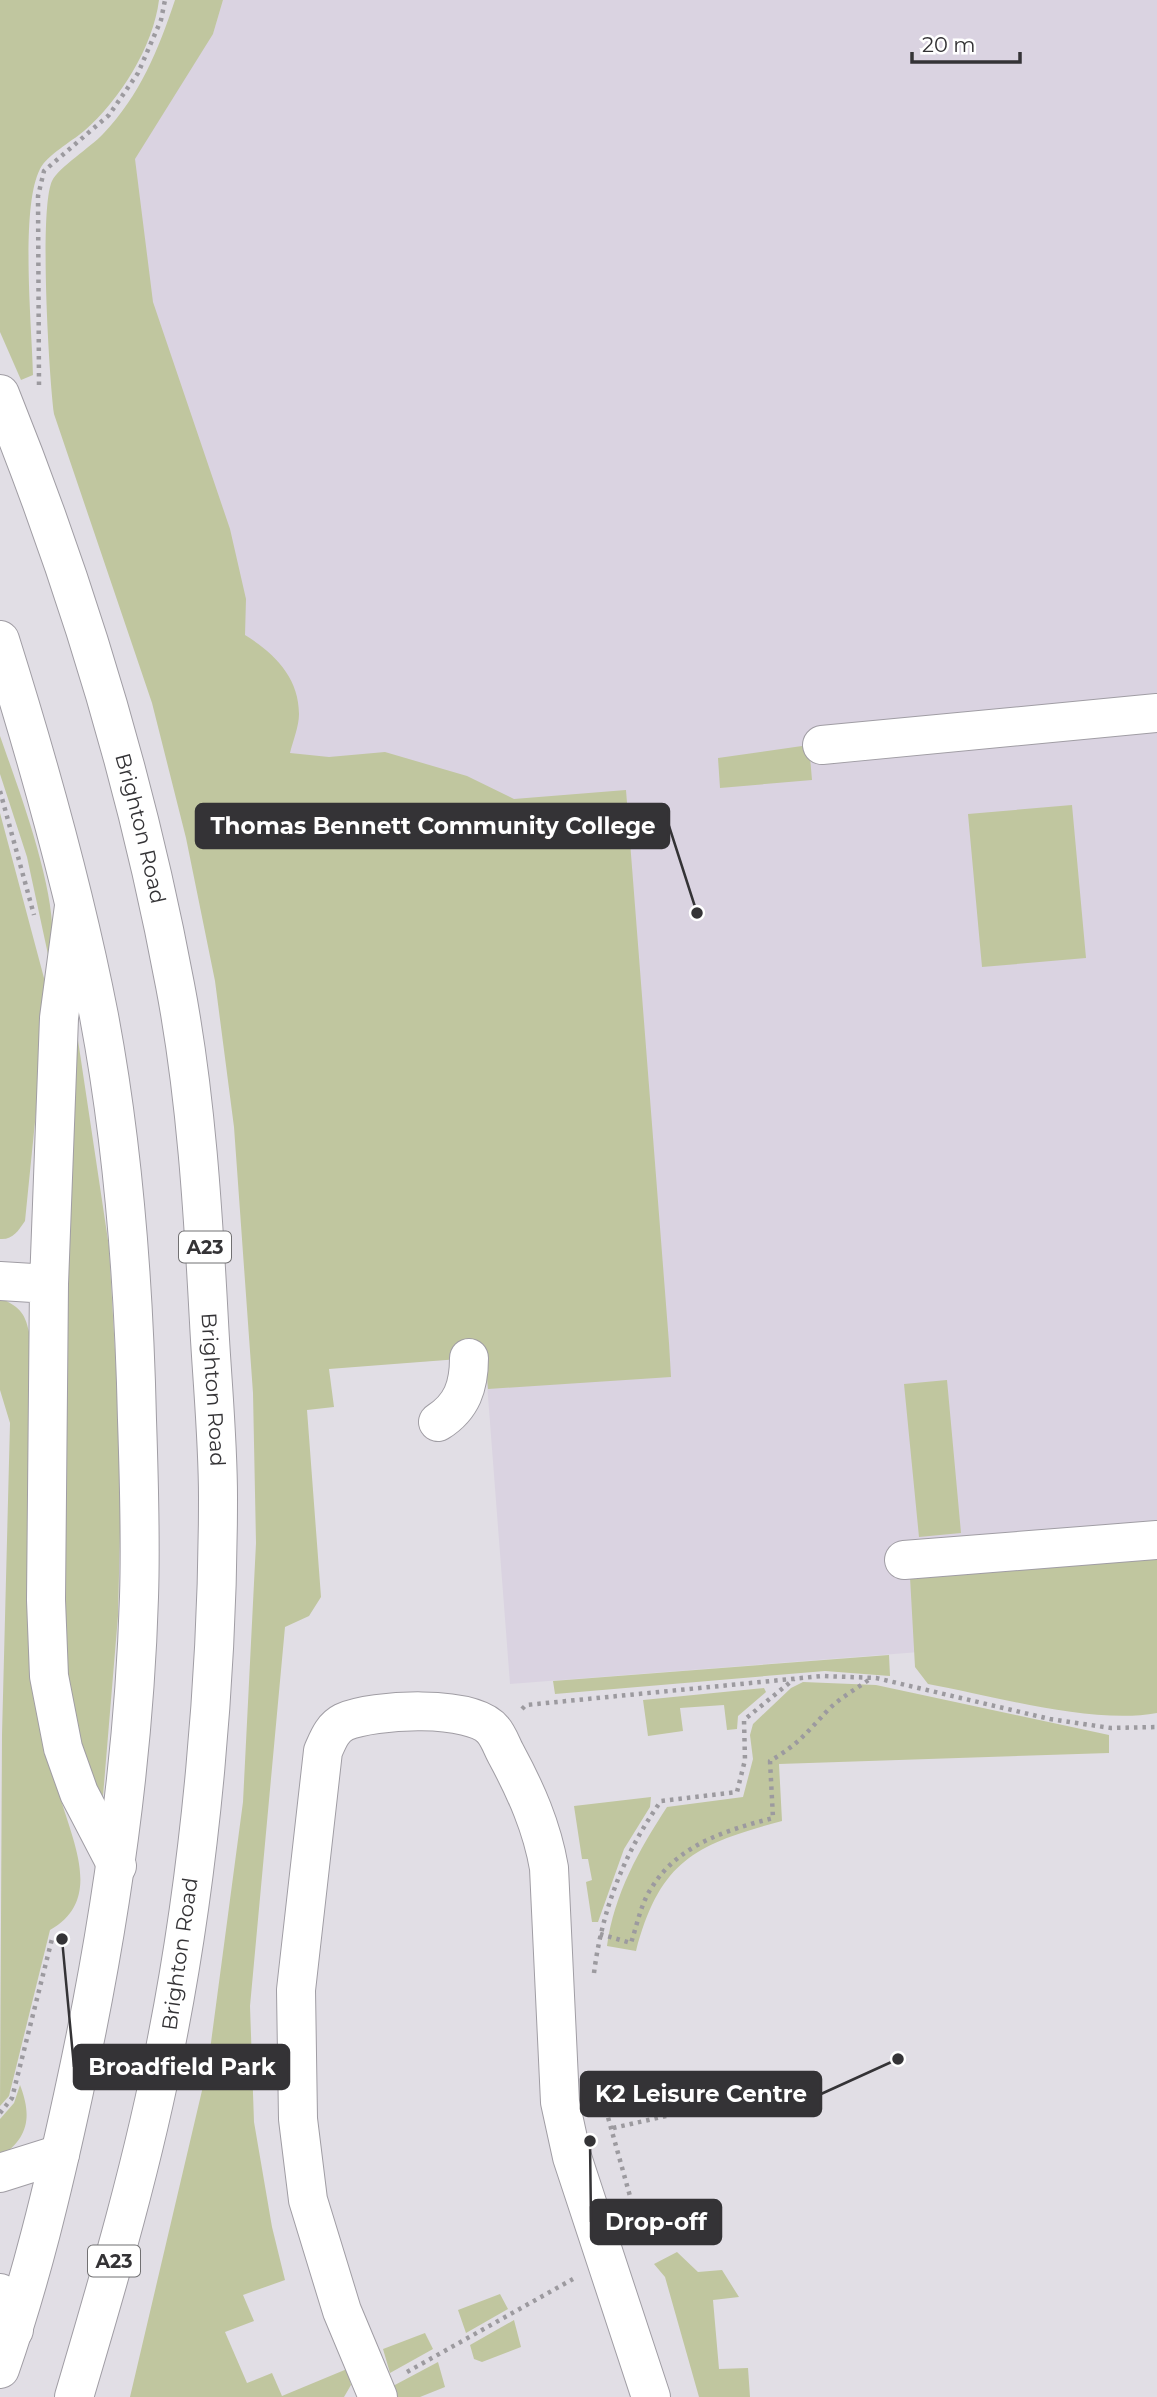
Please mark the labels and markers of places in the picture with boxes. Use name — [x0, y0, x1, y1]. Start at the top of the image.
callout: Thomas Bennett Community College — [196, 804, 669, 848]
callout: Broadfield Park — [74, 2045, 289, 2089]
callout: K2 Leisure Centre — [581, 2072, 821, 2116]
callout: Drop-off — [591, 2200, 721, 2244]

